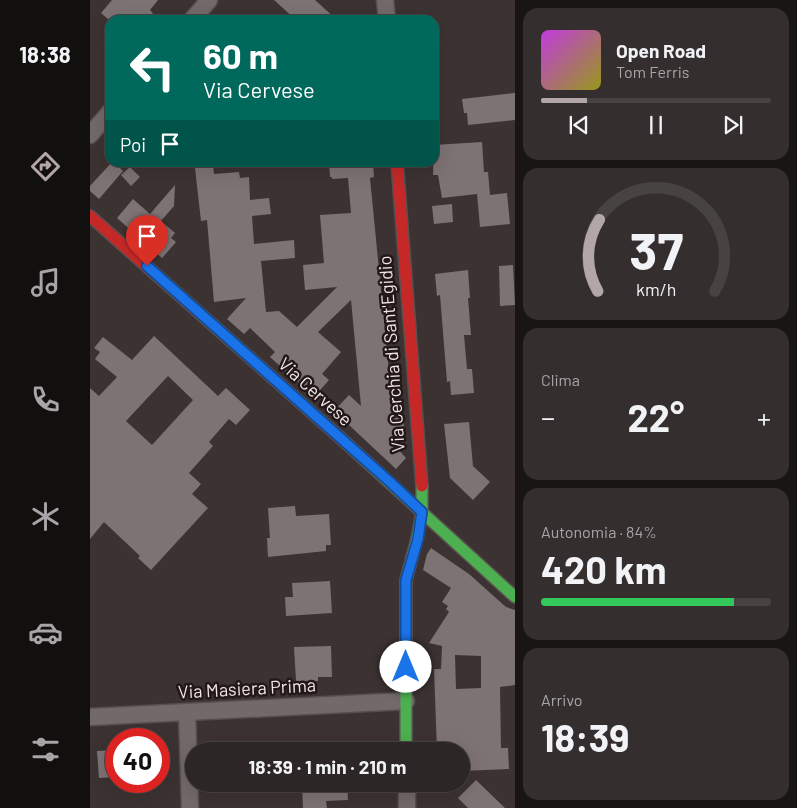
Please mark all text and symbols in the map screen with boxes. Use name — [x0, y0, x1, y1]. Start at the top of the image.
text: 60 m — [203, 34, 278, 76]
icon: left — [120, 35, 185, 100]
text: Open Road — [616, 39, 706, 62]
text: 18:38 — [19, 41, 71, 67]
text: Tom Ferris — [616, 62, 690, 81]
text: Via Cervese — [203, 76, 315, 102]
icon: previous — [565, 111, 593, 139]
icon: pause — [642, 111, 670, 139]
icon: next — [719, 111, 747, 139]
icon: arrive — [156, 130, 184, 158]
text: Poi — [120, 133, 146, 156]
icon: directions — [28, 149, 63, 184]
pin — [126, 215, 168, 266]
text: 37 — [629, 218, 683, 280]
icon: arrive — [133, 222, 161, 250]
street label: Via Cerchia di Sant'Egidio — [373, 255, 409, 453]
icon: music — [28, 265, 63, 300]
text: km/h — [636, 278, 676, 300]
street label: Via Cervese — [274, 352, 357, 430]
text: Clima — [541, 370, 580, 389]
icon: phone — [28, 382, 63, 417]
text: 22° — [628, 394, 684, 440]
text: − — [541, 400, 555, 434]
text: + — [757, 400, 771, 434]
icon: climate — [28, 499, 63, 534]
text: Autonomia · 84% — [541, 522, 657, 541]
text: 420 km — [541, 546, 667, 592]
icon: car — [28, 615, 63, 650]
position arrow — [379, 640, 431, 692]
street label: Via Masiera Prima — [177, 673, 316, 703]
text: Arrivo — [541, 690, 583, 709]
text: 18:39 — [541, 714, 630, 760]
speed limit sign: 40 — [105, 728, 170, 793]
icon: filters — [28, 732, 63, 767]
text: 18:39 · 1 min · 210 m — [249, 755, 406, 778]

